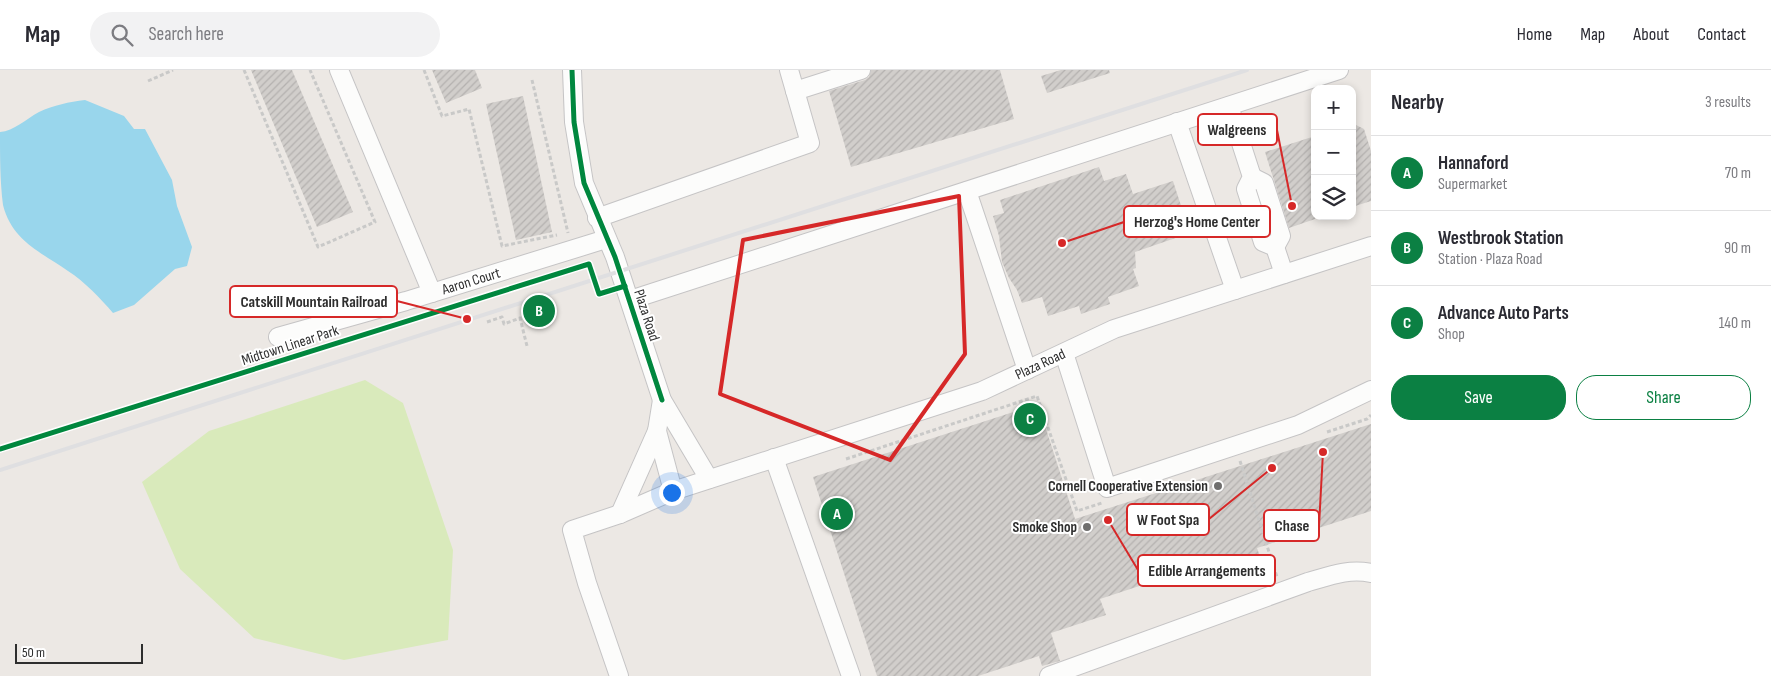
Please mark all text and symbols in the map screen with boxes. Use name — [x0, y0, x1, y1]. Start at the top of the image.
search box — [90, 12, 440, 57]
text: Map — [25, 20, 60, 49]
icon: search — [108, 21, 136, 49]
text: Search here — [148, 23, 224, 46]
text: Home — [1517, 24, 1552, 45]
text: Map — [1580, 24, 1605, 45]
text: About — [1633, 24, 1669, 45]
text: Contact — [1697, 24, 1746, 45]
map controls — [1311, 85, 1356, 220]
button: + — [1311, 85, 1356, 130]
text: Nearby — [1391, 90, 1444, 115]
text: 3 results — [1705, 93, 1751, 112]
callout: Walgreens — [1198, 114, 1277, 145]
text: Walgreens — [1208, 121, 1266, 140]
button: − — [1311, 130, 1356, 175]
text: Hannaford — [1438, 152, 1508, 175]
text: A — [1403, 164, 1411, 183]
text: 70 m — [1725, 164, 1751, 183]
button: layers — [1311, 175, 1356, 220]
text: Supermarket — [1438, 175, 1507, 194]
callout: Herzog's Home Center — [1124, 206, 1270, 237]
text: Herzog's Home Center — [1134, 213, 1260, 232]
text: Westbrook Station — [1438, 227, 1563, 250]
text: B — [1403, 239, 1411, 258]
text: 90 m — [1724, 239, 1751, 258]
text: Station · Plaza Road — [1438, 250, 1542, 269]
street label: Aaron Court — [439, 263, 503, 300]
callout: Catskill Mountain Railroad — [230, 286, 397, 317]
street label: Plaza Road — [629, 287, 664, 344]
pin: B — [523, 292, 555, 330]
text: Catskill Mountain Railroad — [241, 293, 387, 312]
text: Advance Auto Parts — [1438, 302, 1569, 325]
text: C — [1403, 314, 1411, 333]
text: 140 m — [1719, 314, 1751, 333]
street label: Midtown Linear Park — [239, 321, 341, 370]
text: Shop — [1438, 325, 1465, 344]
street label: Plaza Road — [1012, 345, 1068, 384]
button: Save — [1391, 375, 1566, 420]
button: Share — [1576, 375, 1751, 420]
pin: C — [1014, 400, 1046, 438]
place label: Cornell Cooperative Extension — [1048, 477, 1208, 496]
your location — [659, 480, 685, 506]
marker: Cornell Cooperative Extension — [1212, 480, 1224, 492]
pin: A — [821, 495, 853, 533]
callout: W Foot Spa — [1127, 504, 1209, 535]
callout: Chase — [1264, 510, 1319, 541]
text: W Foot Spa — [1137, 511, 1199, 530]
text: Chase — [1275, 517, 1310, 536]
place label: Smoke Shop — [1012, 518, 1077, 537]
marker: Smoke Shop — [1081, 521, 1093, 533]
callout: Edible Arrangements — [1138, 555, 1275, 586]
text: Edible Arrangements — [1148, 562, 1266, 581]
scale bar — [15, 641, 142, 664]
text: 50 m — [22, 644, 45, 661]

